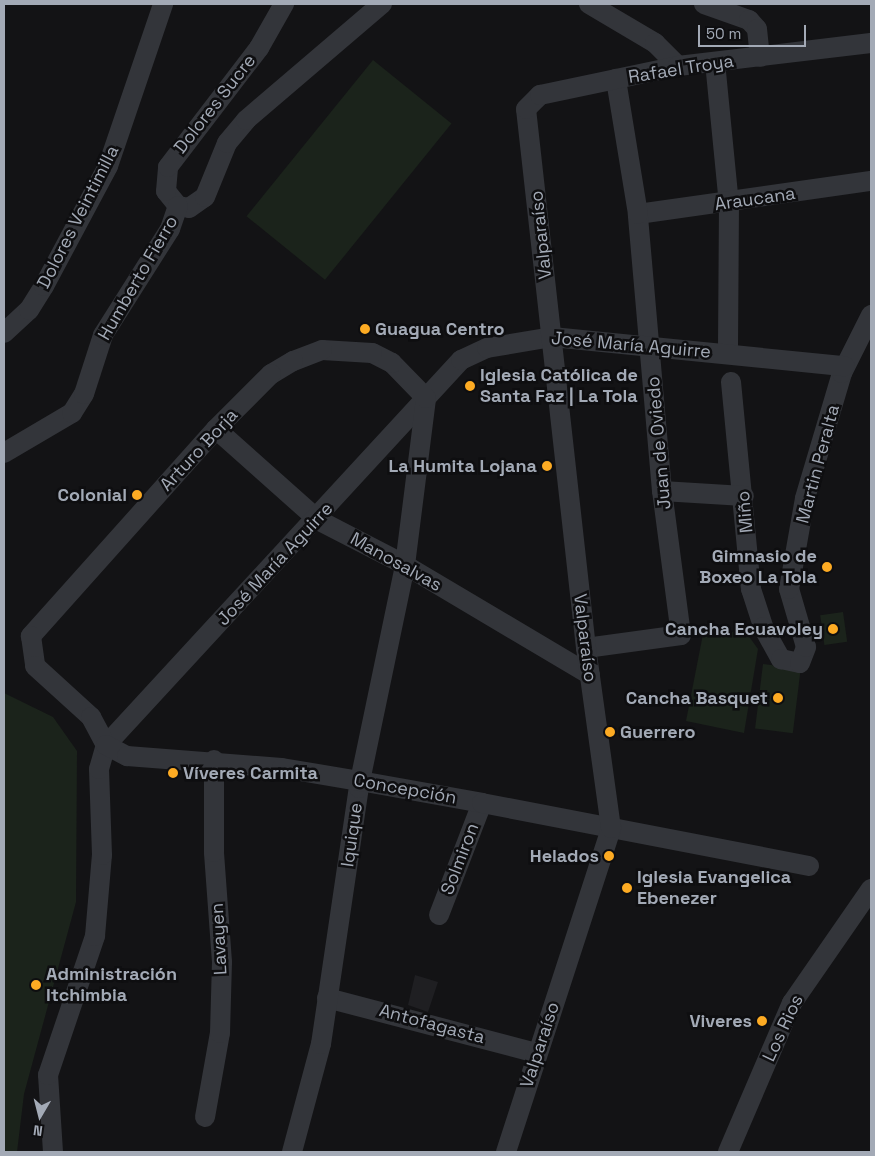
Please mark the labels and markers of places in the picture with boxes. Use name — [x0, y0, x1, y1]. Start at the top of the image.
place label: Guagua Centro — [375, 318, 505, 340]
marker: Guagua Centro — [359, 323, 371, 335]
place label: Iglesia Católica de Santa Faz | La Tola — [480, 365, 638, 408]
marker: Iglesia Católica de Santa Faz | La Tola — [464, 380, 476, 392]
place label: La Humita Lojana — [389, 455, 537, 477]
marker: La Humita Lojana — [541, 460, 553, 472]
place label: Colonial — [58, 484, 127, 506]
marker: Colonial — [131, 489, 143, 501]
place label: Gimnasio de Boxeo La Tola — [699, 546, 817, 588]
marker: Gimnasio de Boxeo La Tola — [821, 561, 833, 573]
place label: Cancha Ecuavoley — [665, 618, 823, 640]
marker: Cancha Ecuavoley — [827, 623, 839, 635]
place label: Cancha Basquet — [626, 687, 768, 709]
marker: Cancha Basquet — [772, 692, 784, 704]
place label: Guerrero — [620, 721, 696, 743]
marker: Guerrero — [604, 726, 616, 738]
place label: Víveres Carmita — [183, 762, 318, 784]
marker: Víveres Carmita — [167, 767, 179, 779]
place label: Helados — [530, 845, 599, 867]
marker: Helados — [603, 850, 615, 862]
place label: Iglesia Evangelica Ebenezer — [637, 867, 791, 910]
marker: Iglesia Evangelica Ebenezer — [621, 882, 633, 894]
place label: Administración Itchimbia — [46, 964, 177, 1006]
marker: Administración Itchimbia — [30, 979, 42, 991]
place label: Viveres — [689, 1010, 752, 1032]
marker: Viveres — [756, 1015, 768, 1027]

